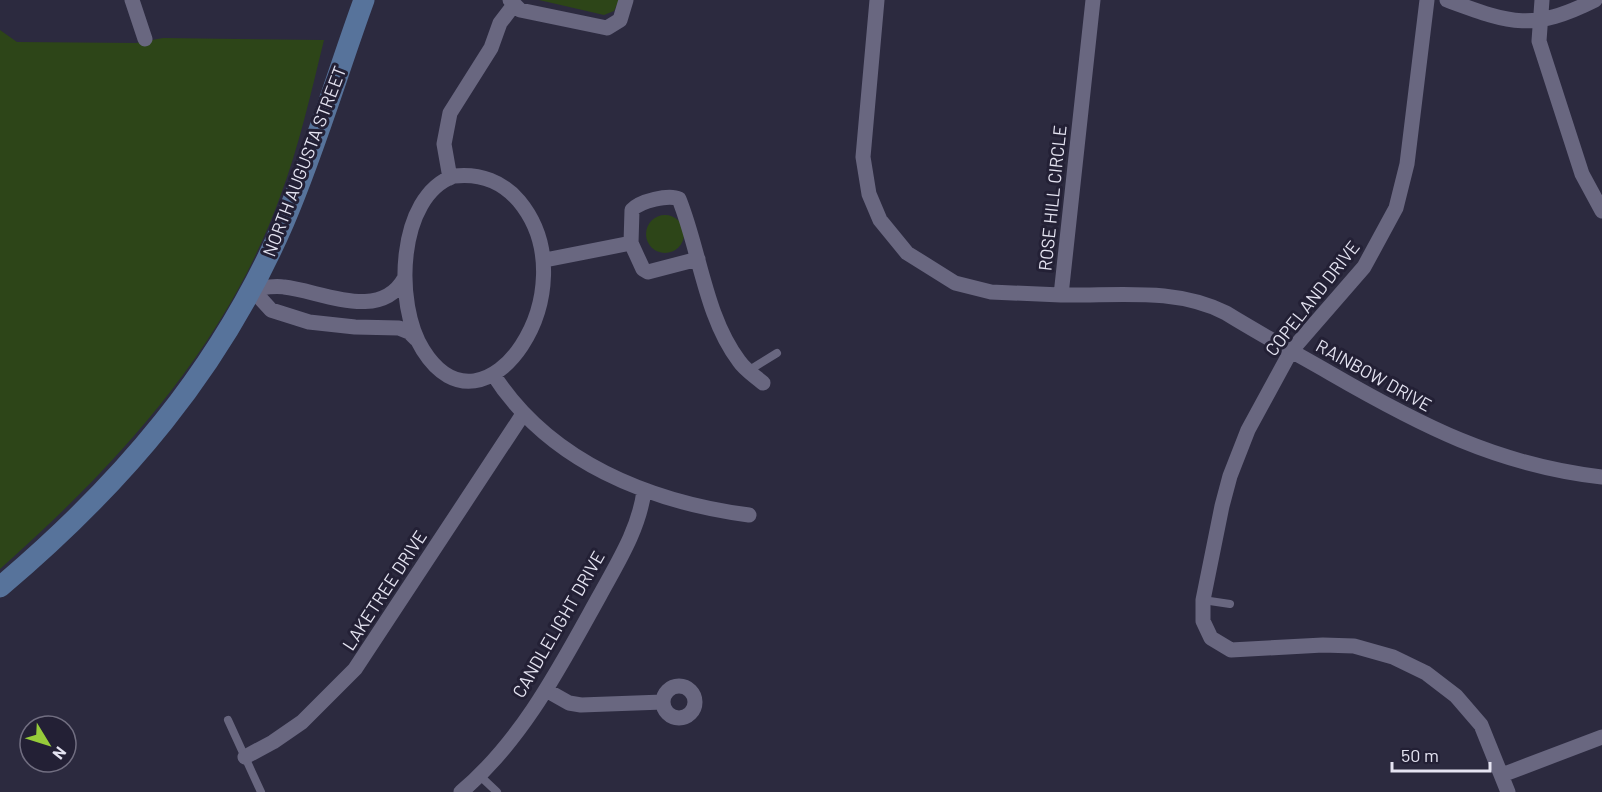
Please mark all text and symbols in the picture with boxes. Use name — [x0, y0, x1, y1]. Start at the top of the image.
street label: NORTH AUGUSTA STREET — [257, 63, 351, 259]
street label: ROSE HILL CIRCLE — [1033, 124, 1071, 272]
street label: COPELAND DRIVE — [1260, 236, 1364, 360]
street label: RAINBOW DRIVE — [1312, 334, 1436, 416]
street label: LAKETREE DRIVE — [337, 526, 431, 654]
street label: CANDLELIGHT DRIVE — [507, 547, 609, 701]
north arrow — [18, 714, 78, 774]
scale bar — [1392, 735, 1490, 773]
text: N — [49, 744, 71, 764]
text: 50 m — [1401, 744, 1439, 766]

